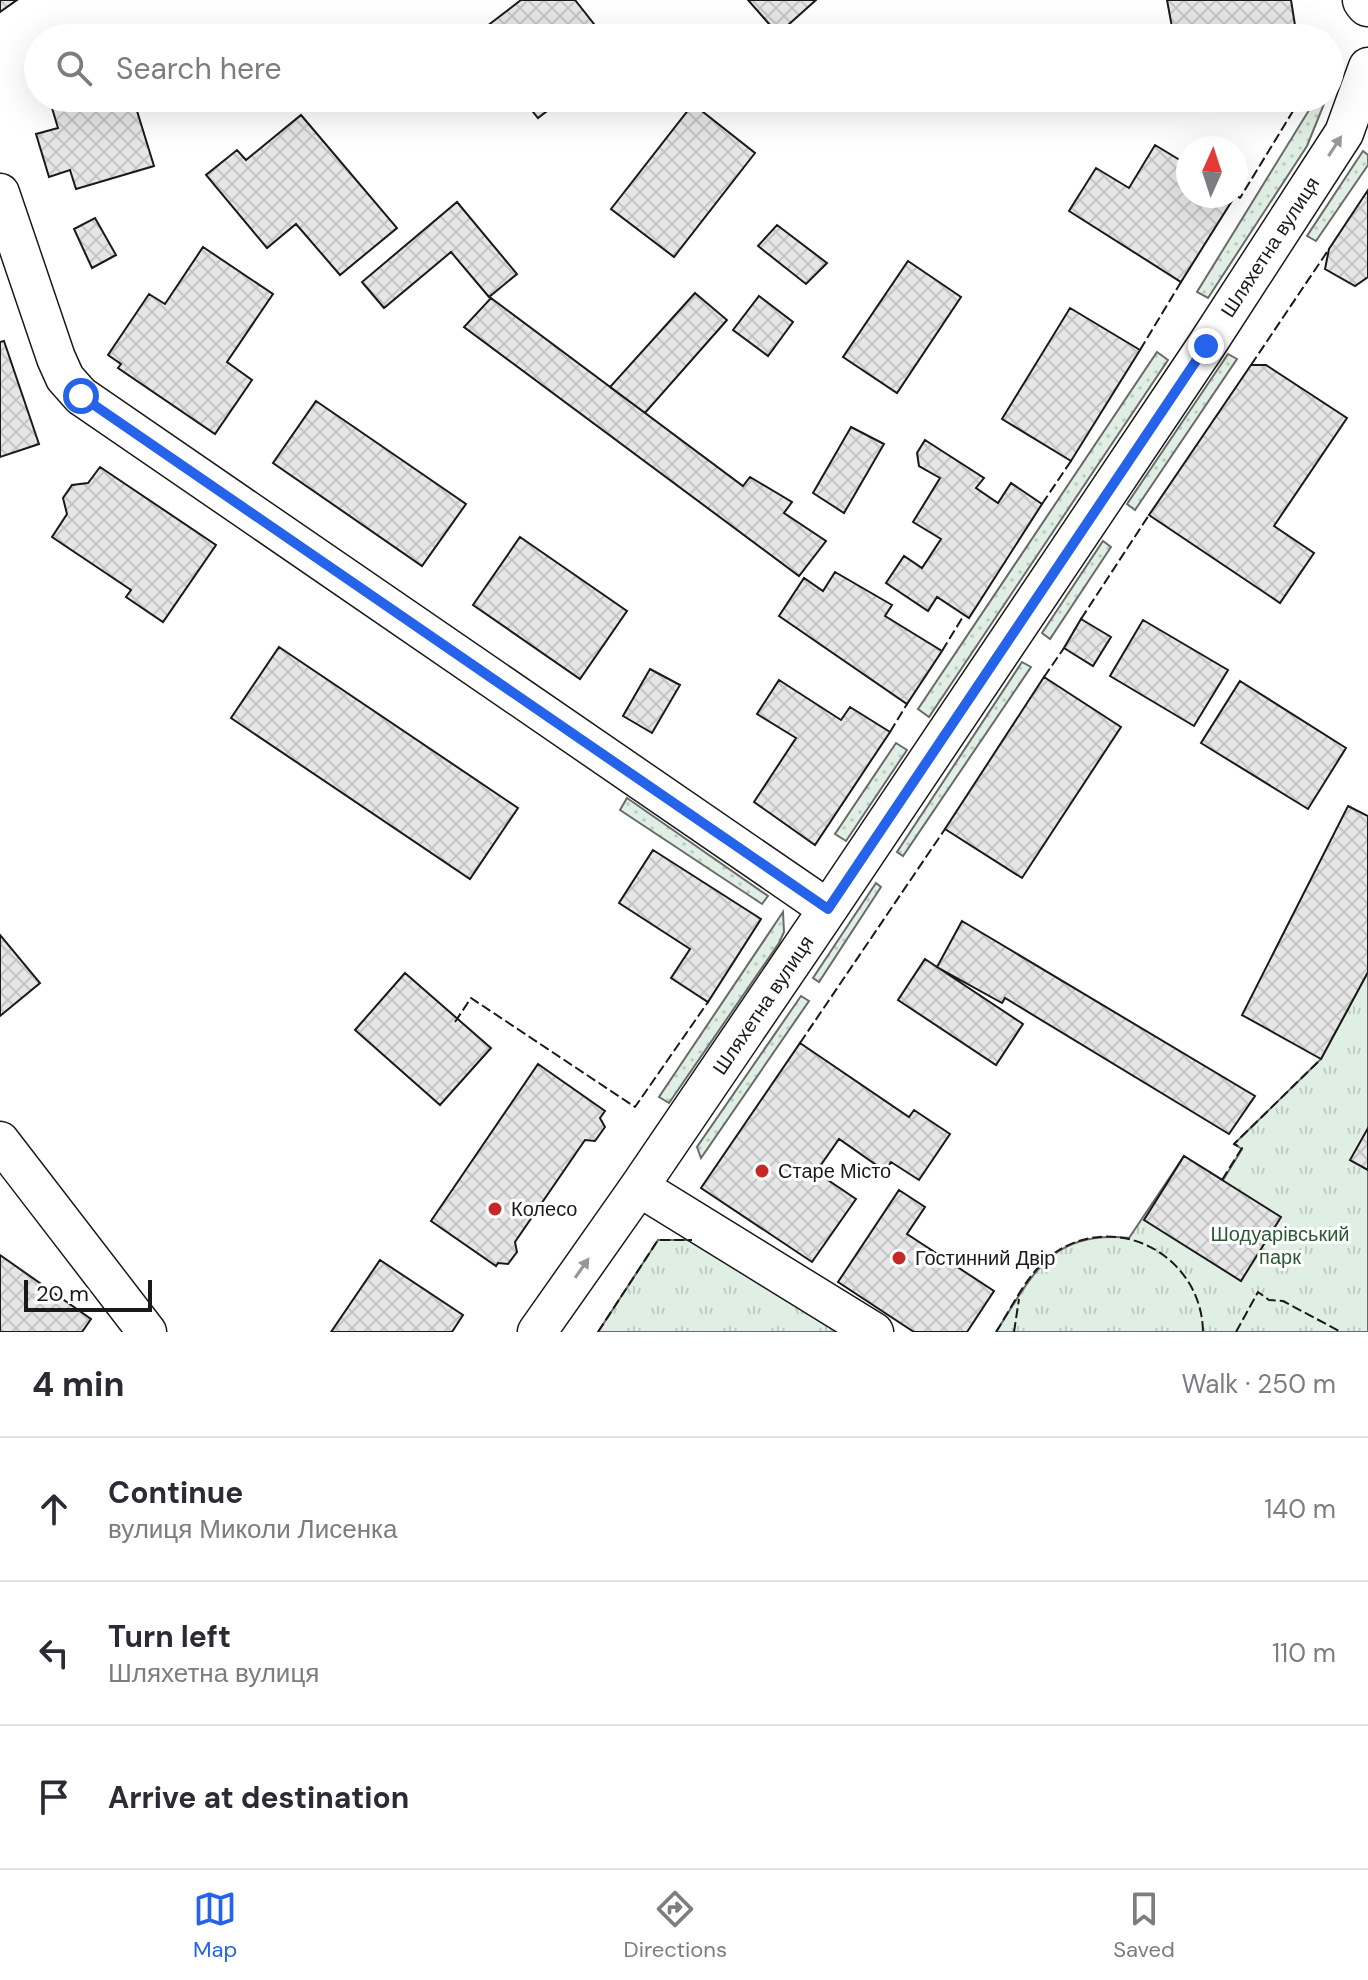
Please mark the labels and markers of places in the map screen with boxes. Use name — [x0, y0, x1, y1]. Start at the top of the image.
place label: Старе Місто — [778, 1158, 891, 1184]
marker: Старе Місто — [753, 1162, 771, 1180]
place label: Колесо — [511, 1196, 577, 1222]
marker: Колесо — [486, 1200, 504, 1218]
place label: Гостинний Двір — [915, 1245, 1055, 1271]
marker: Гостинний Двір — [890, 1249, 908, 1267]

